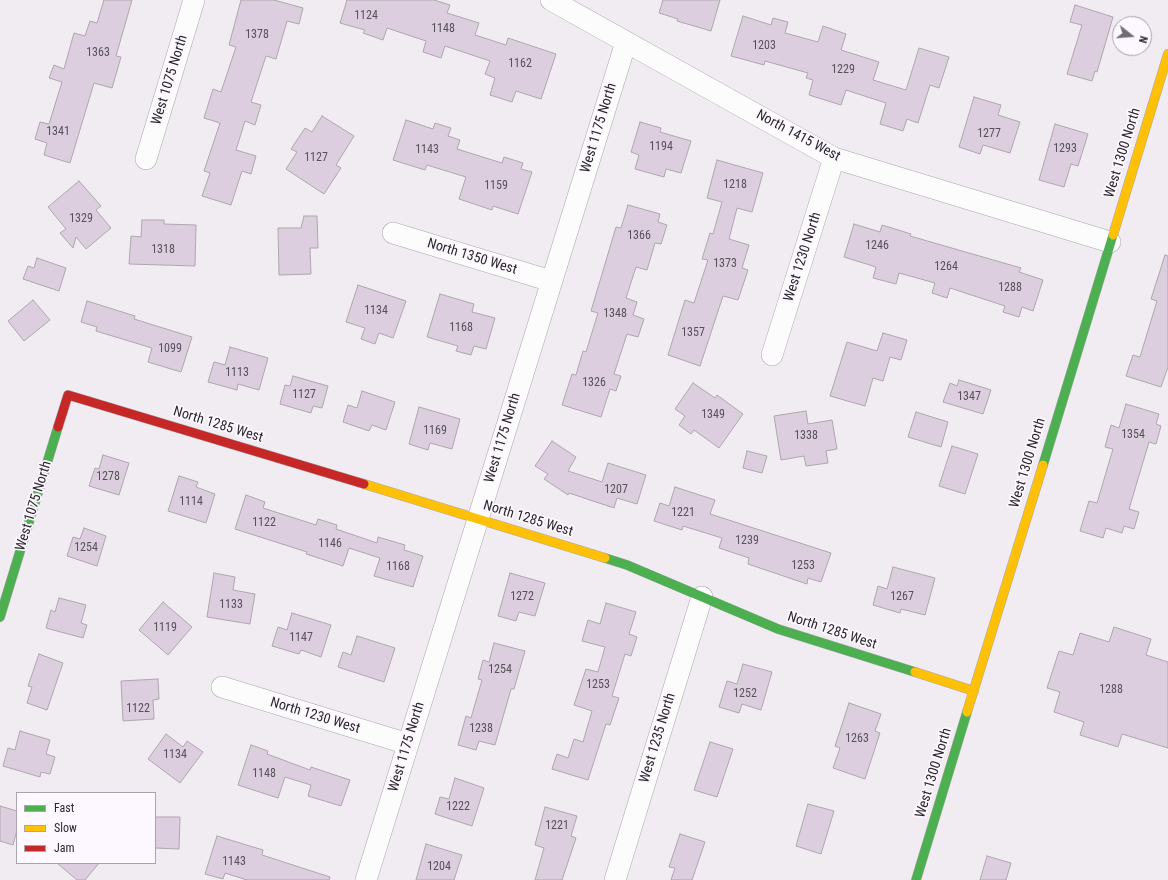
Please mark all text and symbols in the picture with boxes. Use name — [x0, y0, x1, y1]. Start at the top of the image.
house number: 1124 — [354, 9, 378, 23]
north arrow — [1112, 16, 1152, 56]
house number: 1148 — [431, 22, 455, 36]
house number: 1378 — [245, 28, 269, 42]
street label: West 1075 North — [148, 33, 192, 127]
text: N — [1136, 34, 1150, 44]
house number: 1203 — [752, 39, 776, 53]
house number: 1363 — [86, 46, 110, 60]
house number: 1162 — [508, 57, 532, 71]
house number: 1229 — [831, 63, 855, 77]
street label: West 1175 North — [577, 81, 621, 175]
street label: West 1300 North — [1101, 106, 1145, 200]
street label: North 1415 West — [753, 107, 843, 165]
house number: 1341 — [46, 125, 70, 139]
house number: 1277 — [977, 127, 1001, 141]
house number: 1194 — [649, 140, 673, 154]
house number: 1293 — [1053, 142, 1077, 156]
house number: 1143 — [415, 143, 439, 157]
house number: 1127 — [304, 151, 328, 165]
house number: 1218 — [723, 178, 747, 192]
house number: 1159 — [484, 179, 508, 193]
street label: West 1230 North — [781, 210, 825, 304]
house number: 1329 — [69, 212, 93, 226]
house number: 1366 — [627, 229, 651, 243]
street label: North 1350 West — [425, 235, 519, 279]
house number: 1246 — [865, 239, 889, 253]
house number: 1318 — [151, 243, 175, 257]
house number: 1373 — [713, 257, 737, 271]
house number: 1264 — [934, 260, 958, 274]
house number: 1288 — [998, 281, 1022, 295]
house number: 1134 — [364, 304, 388, 318]
house number: 1348 — [603, 307, 627, 321]
house number: 1168 — [449, 321, 473, 335]
house number: 1357 — [681, 326, 705, 340]
house number: 1099 — [158, 342, 182, 356]
house number: 1113 — [225, 366, 249, 380]
house number: 1326 — [582, 376, 606, 390]
house number: 1127 — [292, 388, 316, 402]
house number: 1347 — [957, 390, 981, 404]
street label: West 1175 North — [481, 391, 525, 485]
street label: North 1285 West — [171, 403, 265, 447]
house number: 1349 — [701, 408, 725, 422]
street label: West 1300 North — [1006, 416, 1050, 510]
house number: 1169 — [423, 424, 447, 438]
house number: 1354 — [1121, 428, 1145, 442]
house number: 1338 — [794, 429, 818, 443]
street label: West 1075 North — [12, 459, 56, 553]
house number: 1278 — [96, 470, 120, 484]
house number: 1207 — [604, 483, 628, 497]
house number: 1114 — [179, 495, 203, 509]
street label: North 1285 West — [481, 497, 575, 541]
house number: 1221 — [671, 506, 695, 520]
house number: 1122 — [252, 516, 276, 530]
house number: 1239 — [735, 534, 759, 548]
house number: 1146 — [318, 537, 342, 551]
house number: 1254 — [74, 541, 98, 555]
house number: 1253 — [791, 559, 815, 573]
house number: 1168 — [386, 560, 410, 574]
house number: 1272 — [510, 590, 534, 604]
house number: 1267 — [890, 590, 914, 604]
house number: 1133 — [219, 598, 243, 612]
street label: North 1285 West — [785, 609, 879, 653]
house number: 1119 — [153, 621, 177, 635]
house number: 1147 — [289, 631, 313, 645]
house number: 1254 — [488, 663, 512, 677]
house number: 1253 — [586, 678, 610, 692]
house number: 1288 — [1099, 683, 1123, 697]
house number: 1252 — [733, 687, 757, 701]
street label: West 1235 North — [636, 691, 680, 785]
street label: North 1230 West — [268, 694, 362, 738]
street label: West 1175 North — [385, 700, 429, 794]
house number: 1122 — [126, 702, 150, 716]
house number: 1238 — [469, 722, 493, 736]
street label: West 1300 North — [912, 726, 956, 820]
house number: 1263 — [845, 732, 869, 746]
house number: 1134 — [163, 748, 187, 762]
house number: 1148 — [252, 767, 276, 781]
legend — [16, 792, 156, 864]
house number: 1222 — [446, 800, 470, 814]
text: Fast — [54, 801, 74, 815]
house number: 1221 — [545, 819, 569, 833]
text: Slow — [54, 821, 77, 835]
text: Jam — [54, 841, 75, 855]
house number: 1143 — [222, 855, 246, 869]
house number: 1204 — [427, 860, 451, 874]

